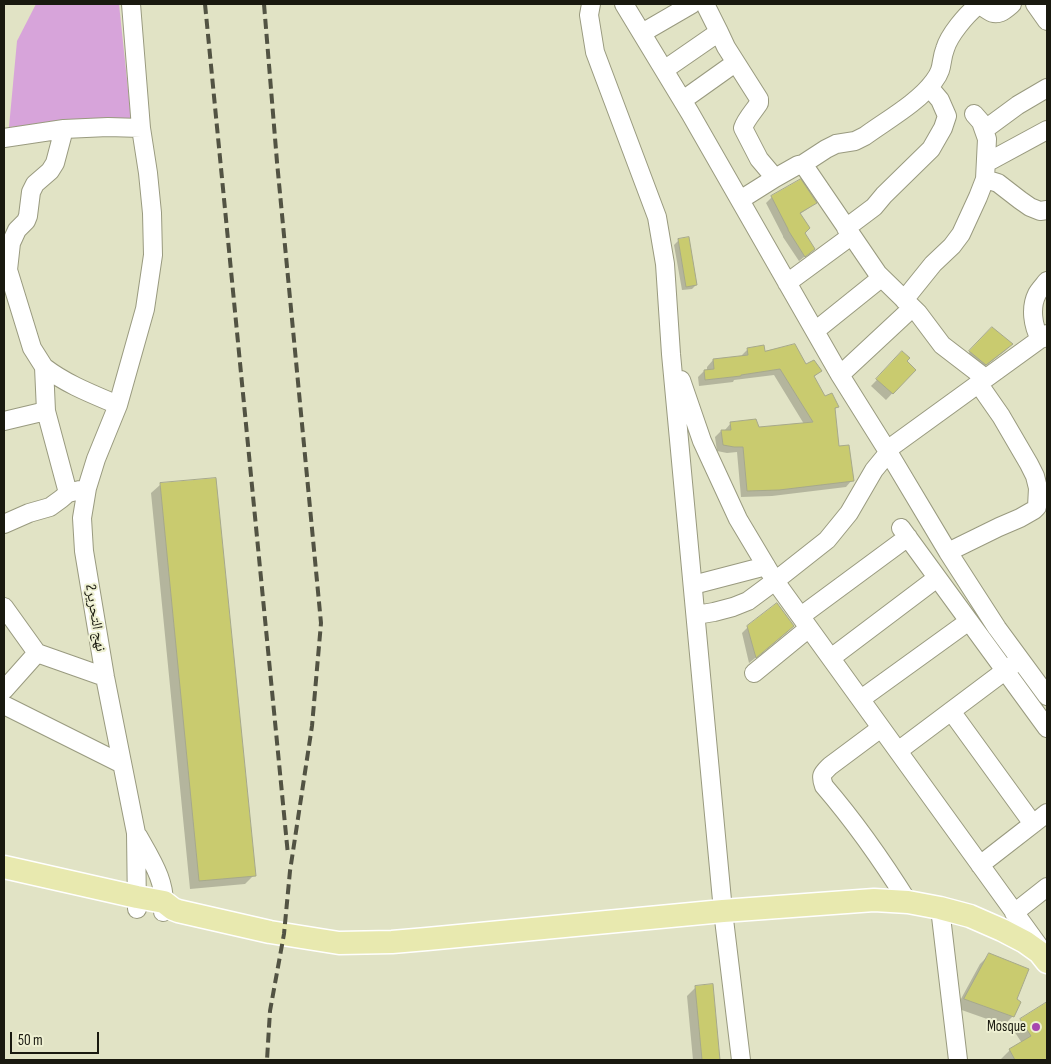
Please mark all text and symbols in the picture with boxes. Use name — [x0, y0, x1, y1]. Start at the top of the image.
street label: نهج التحرير2 — [81, 583, 109, 653]
place label: Mosque — [987, 1018, 1026, 1036]
marker: Mosque — [1030, 1021, 1042, 1033]
scale bar — [12, 1022, 101, 1054]
text: 50 m — [18, 1031, 43, 1050]

